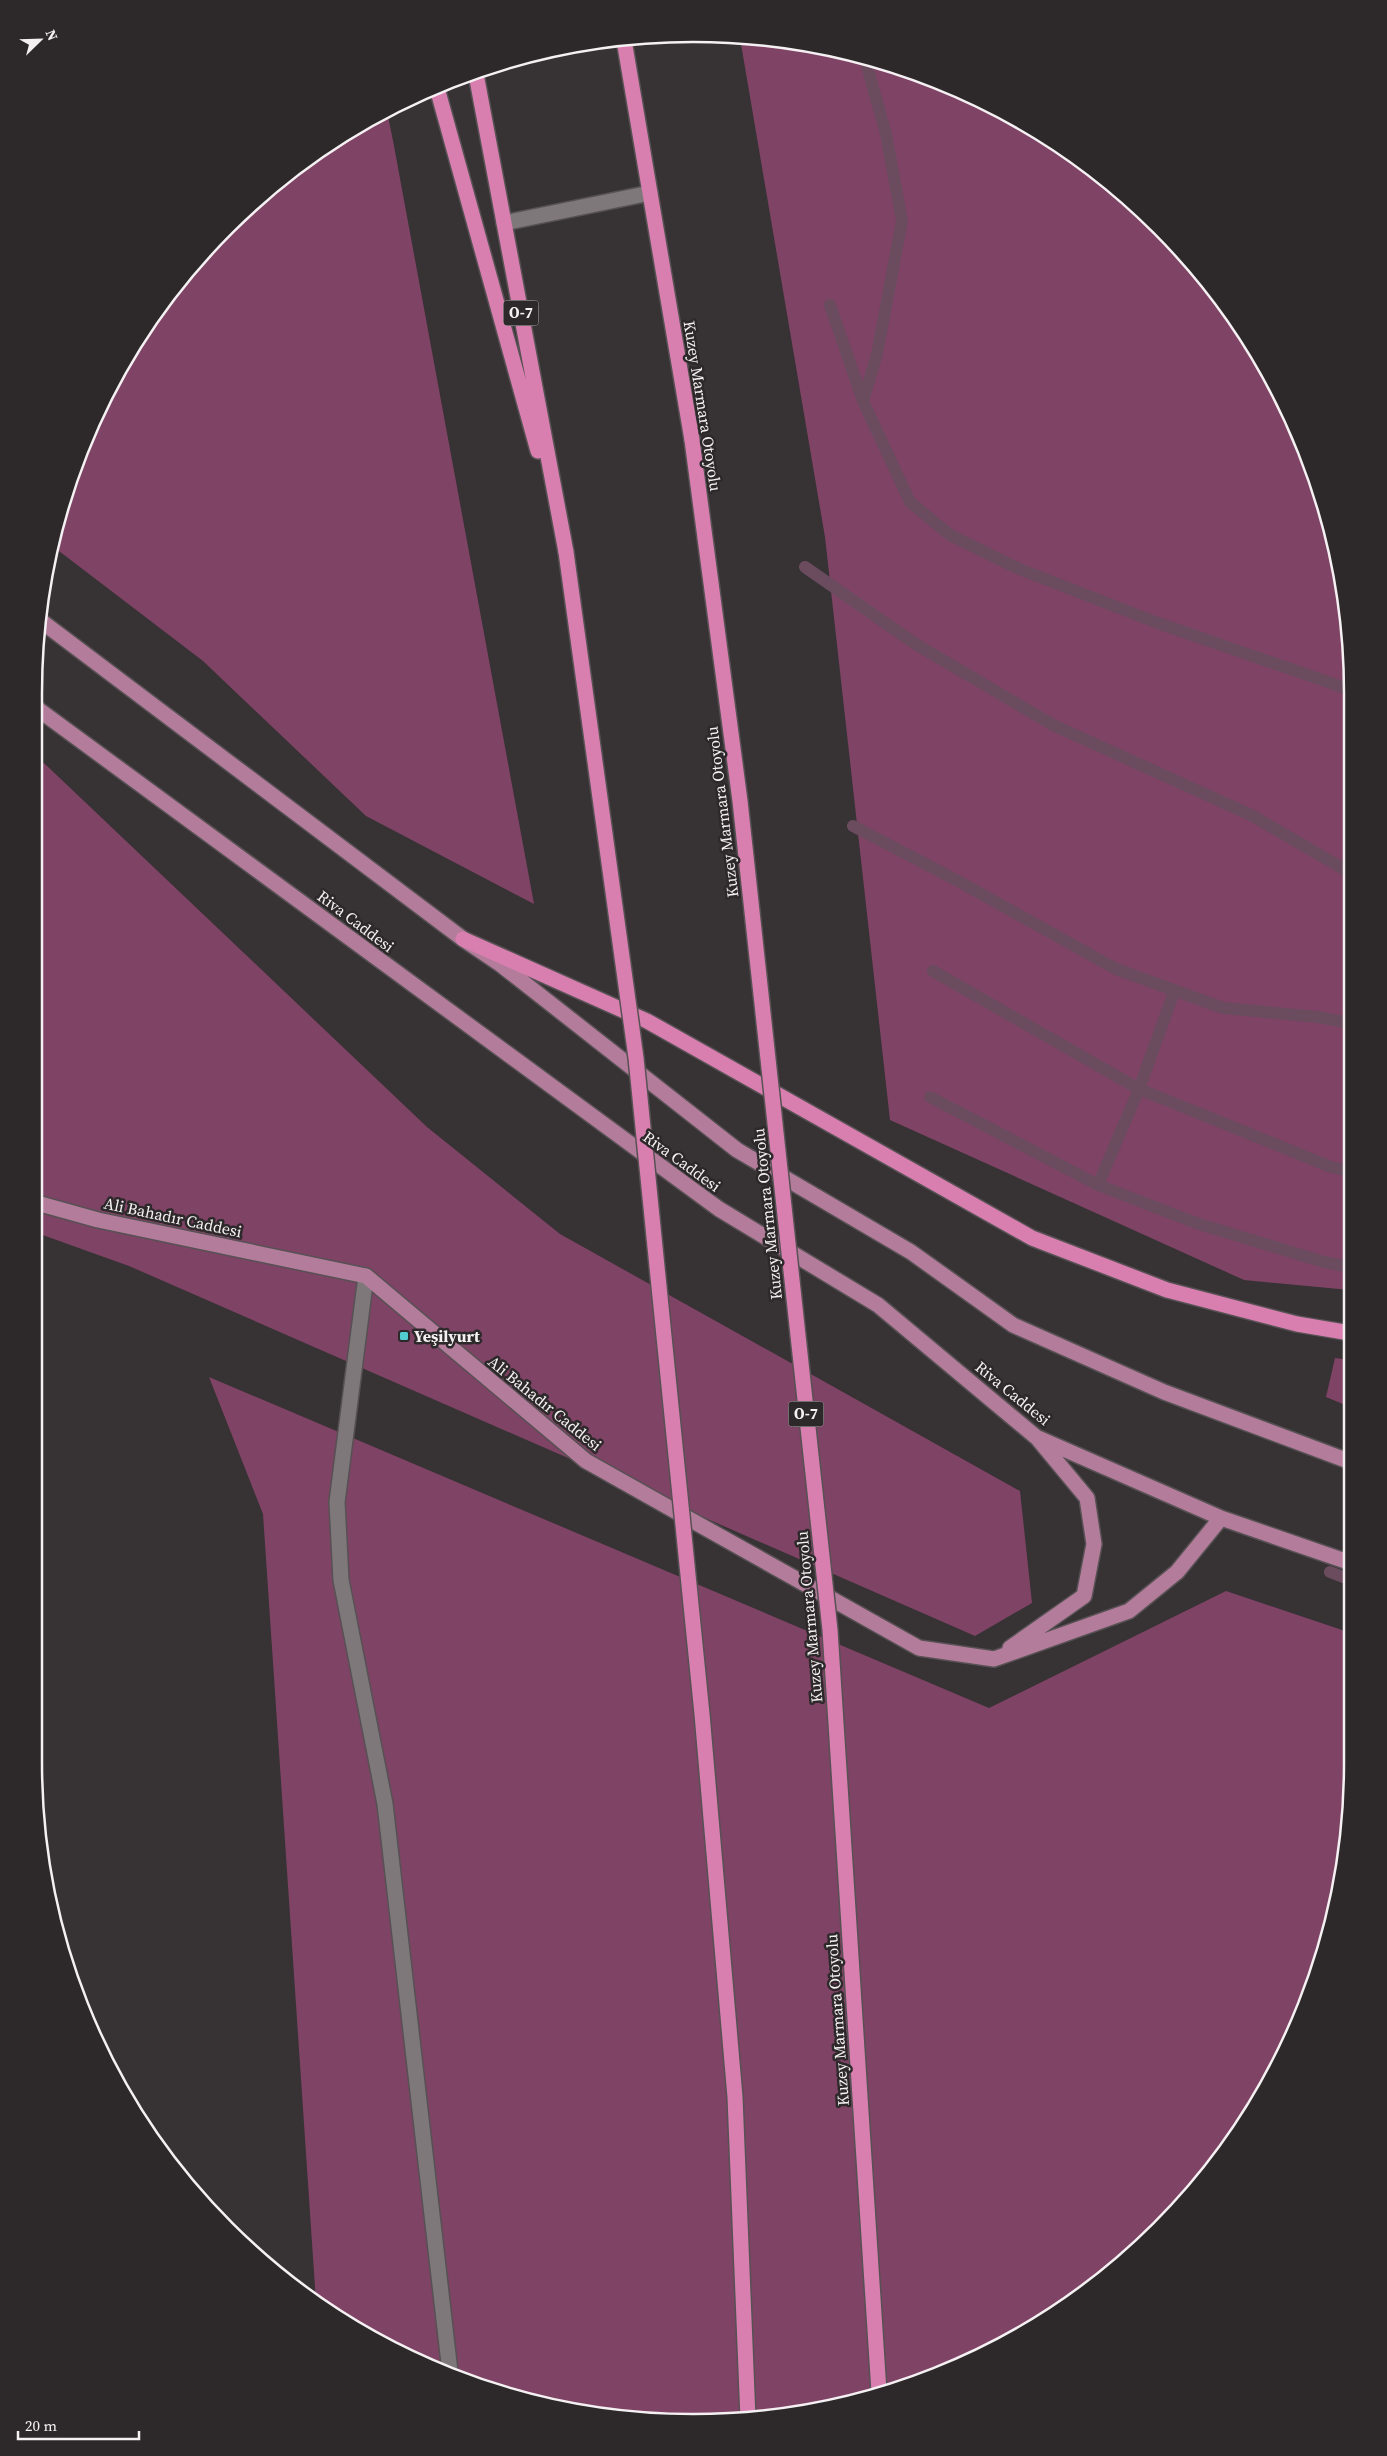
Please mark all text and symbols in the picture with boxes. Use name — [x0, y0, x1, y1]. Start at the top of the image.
north arrow — [15, 15, 65, 65]
text: N — [41, 26, 63, 44]
road number: O-7 — [504, 300, 538, 326]
street label: Kuzey Marmara Otoyolu — [679, 319, 727, 493]
street label: Kuzey Marmara Otoyolu — [701, 725, 743, 899]
street label: Riva Caddesi — [313, 885, 399, 957]
street label: Riva Caddesi — [639, 1125, 725, 1197]
street label: Kuzey Marmara Otoyolu — [747, 1127, 787, 1301]
street label: Ali Bahadır Caddesi — [102, 1192, 244, 1242]
place label: Yeşilyurt — [414, 1325, 480, 1347]
marker: Yeşilyurt — [398, 1330, 410, 1342]
street label: Ali Bahadır Caddesi — [484, 1350, 607, 1456]
street label: Riva Caddesi — [971, 1356, 1055, 1430]
road number: O-7 — [788, 1402, 824, 1426]
street label: Kuzey Marmara Otoyolu — [791, 1530, 827, 1704]
street label: Kuzey Marmara Otoyolu — [820, 1933, 854, 2107]
scale bar — [18, 2408, 139, 2440]
text: 20 m — [25, 2415, 57, 2436]

